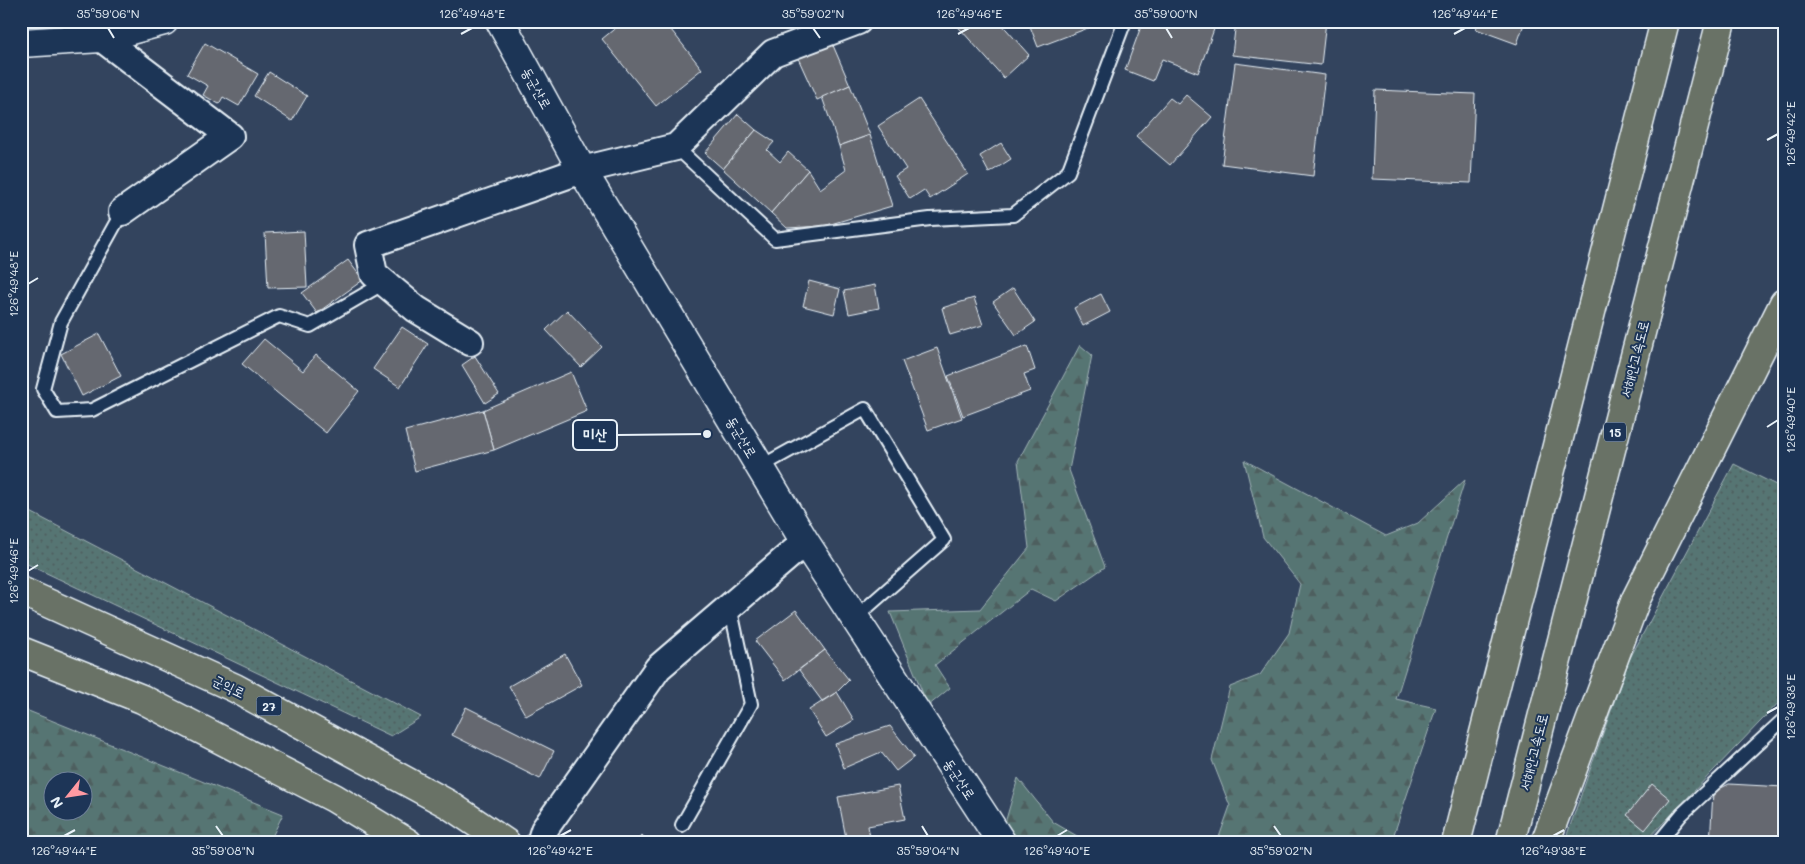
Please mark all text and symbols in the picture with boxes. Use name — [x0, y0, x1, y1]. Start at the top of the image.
text: 35°59'06"N — [76, 5, 140, 21]
text: 126°49'48"E — [439, 5, 505, 21]
text: 35°59'02"N — [782, 5, 844, 21]
text: 126°49'46"E — [936, 5, 1002, 21]
text: 35°59'00"N — [1134, 5, 1198, 21]
text: 126°49'44"E — [1432, 5, 1498, 21]
street label: 동군산로 — [518, 64, 556, 112]
text: 126°49'42"E — [1782, 101, 1798, 167]
text: 126°49'48"E — [5, 251, 21, 317]
street label: 서해안고속도로 — [1615, 318, 1653, 400]
text: 126°49'40"E — [1782, 387, 1798, 453]
street label: 동군산로 — [722, 413, 762, 461]
callout: 미산 — [573, 420, 617, 450]
road number: 15 — [1604, 422, 1626, 442]
text: 미산 — [583, 424, 607, 444]
text: 126°49'46"E — [5, 538, 21, 604]
street label: 군익로 — [210, 670, 248, 702]
text: 126°49'38"E — [1782, 674, 1798, 740]
road number: 27 — [256, 696, 282, 716]
street label: 서해안고속도로 — [1514, 711, 1552, 793]
street label: 동군산로 — [940, 755, 980, 803]
north arrow — [42, 772, 92, 822]
text: N — [45, 793, 67, 812]
text: 126°49'44"E — [31, 842, 97, 858]
text: 35°59'08"N — [191, 842, 255, 858]
text: 126°49'42"E — [527, 842, 593, 858]
text: 35°59'04"N — [897, 842, 959, 858]
text: 126°49'40"E — [1024, 842, 1090, 858]
text: 35°59'02"N — [1250, 842, 1312, 858]
text: 126°49'38"E — [1520, 842, 1586, 858]

